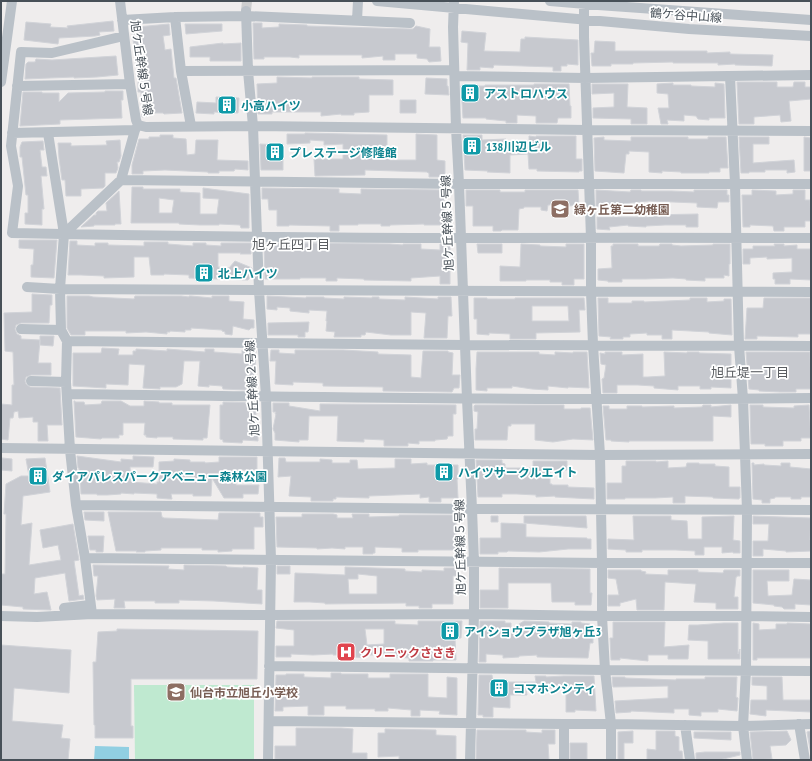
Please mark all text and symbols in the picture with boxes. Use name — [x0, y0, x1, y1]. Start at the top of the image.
street label: 鶴ケ谷中山線 — [650, 5, 722, 25]
street label: 旭ケ丘幹線５号線 — [128, 19, 156, 117]
building icon: アストロハウス — [459, 82, 481, 104]
place label: アストロハウス — [484, 86, 568, 101]
building icon: 小高ハイツ — [216, 94, 238, 116]
place label: 小高ハイツ — [241, 98, 301, 113]
building icon: 138川辺ビル — [461, 135, 483, 157]
place label: 138川辺ビル — [486, 139, 551, 154]
building icon: プレステージ修隆館 — [264, 141, 286, 163]
place label: プレステージ修隆館 — [289, 145, 397, 160]
street label: 旭ケ丘幹線５号線 — [438, 175, 456, 271]
school or university icon: 緑ヶ丘第二幼稚園 — [549, 198, 571, 220]
place label: 緑ヶ丘第二幼稚園 — [574, 202, 670, 217]
district label: 旭ヶ丘四丁目 — [252, 236, 330, 253]
building icon: 北上ハイツ — [193, 262, 215, 284]
place label: 北上ハイツ — [218, 266, 278, 281]
street label: 旭ケ丘幹線２号線 — [242, 340, 262, 436]
district label: 旭丘堤一丁目 — [711, 364, 789, 381]
building icon: ハイツサークルエイト — [433, 461, 455, 483]
building icon: ダイアパレスパークアベニュー森林公園 — [27, 465, 49, 487]
place label: ハイツサークルエイト — [458, 465, 577, 480]
place label: ダイアパレスパークアベニュー森林公園 — [52, 469, 268, 484]
street label: 旭ケ丘幹線５号線 — [452, 499, 468, 595]
building icon: アイショウプラザ旭ヶ丘3 — [439, 620, 461, 642]
place label: アイショウプラザ旭ヶ丘3 — [464, 624, 601, 639]
hospital icon: クリニックささき — [335, 641, 357, 663]
place label: クリニックささき — [360, 645, 456, 660]
building icon: コマホンシティ — [488, 677, 510, 699]
school or university icon: 仙台市立旭丘小学校 — [165, 681, 187, 703]
place label: コマホンシティ — [513, 681, 596, 696]
place label: 仙台市立旭丘小学校 — [190, 685, 298, 700]

